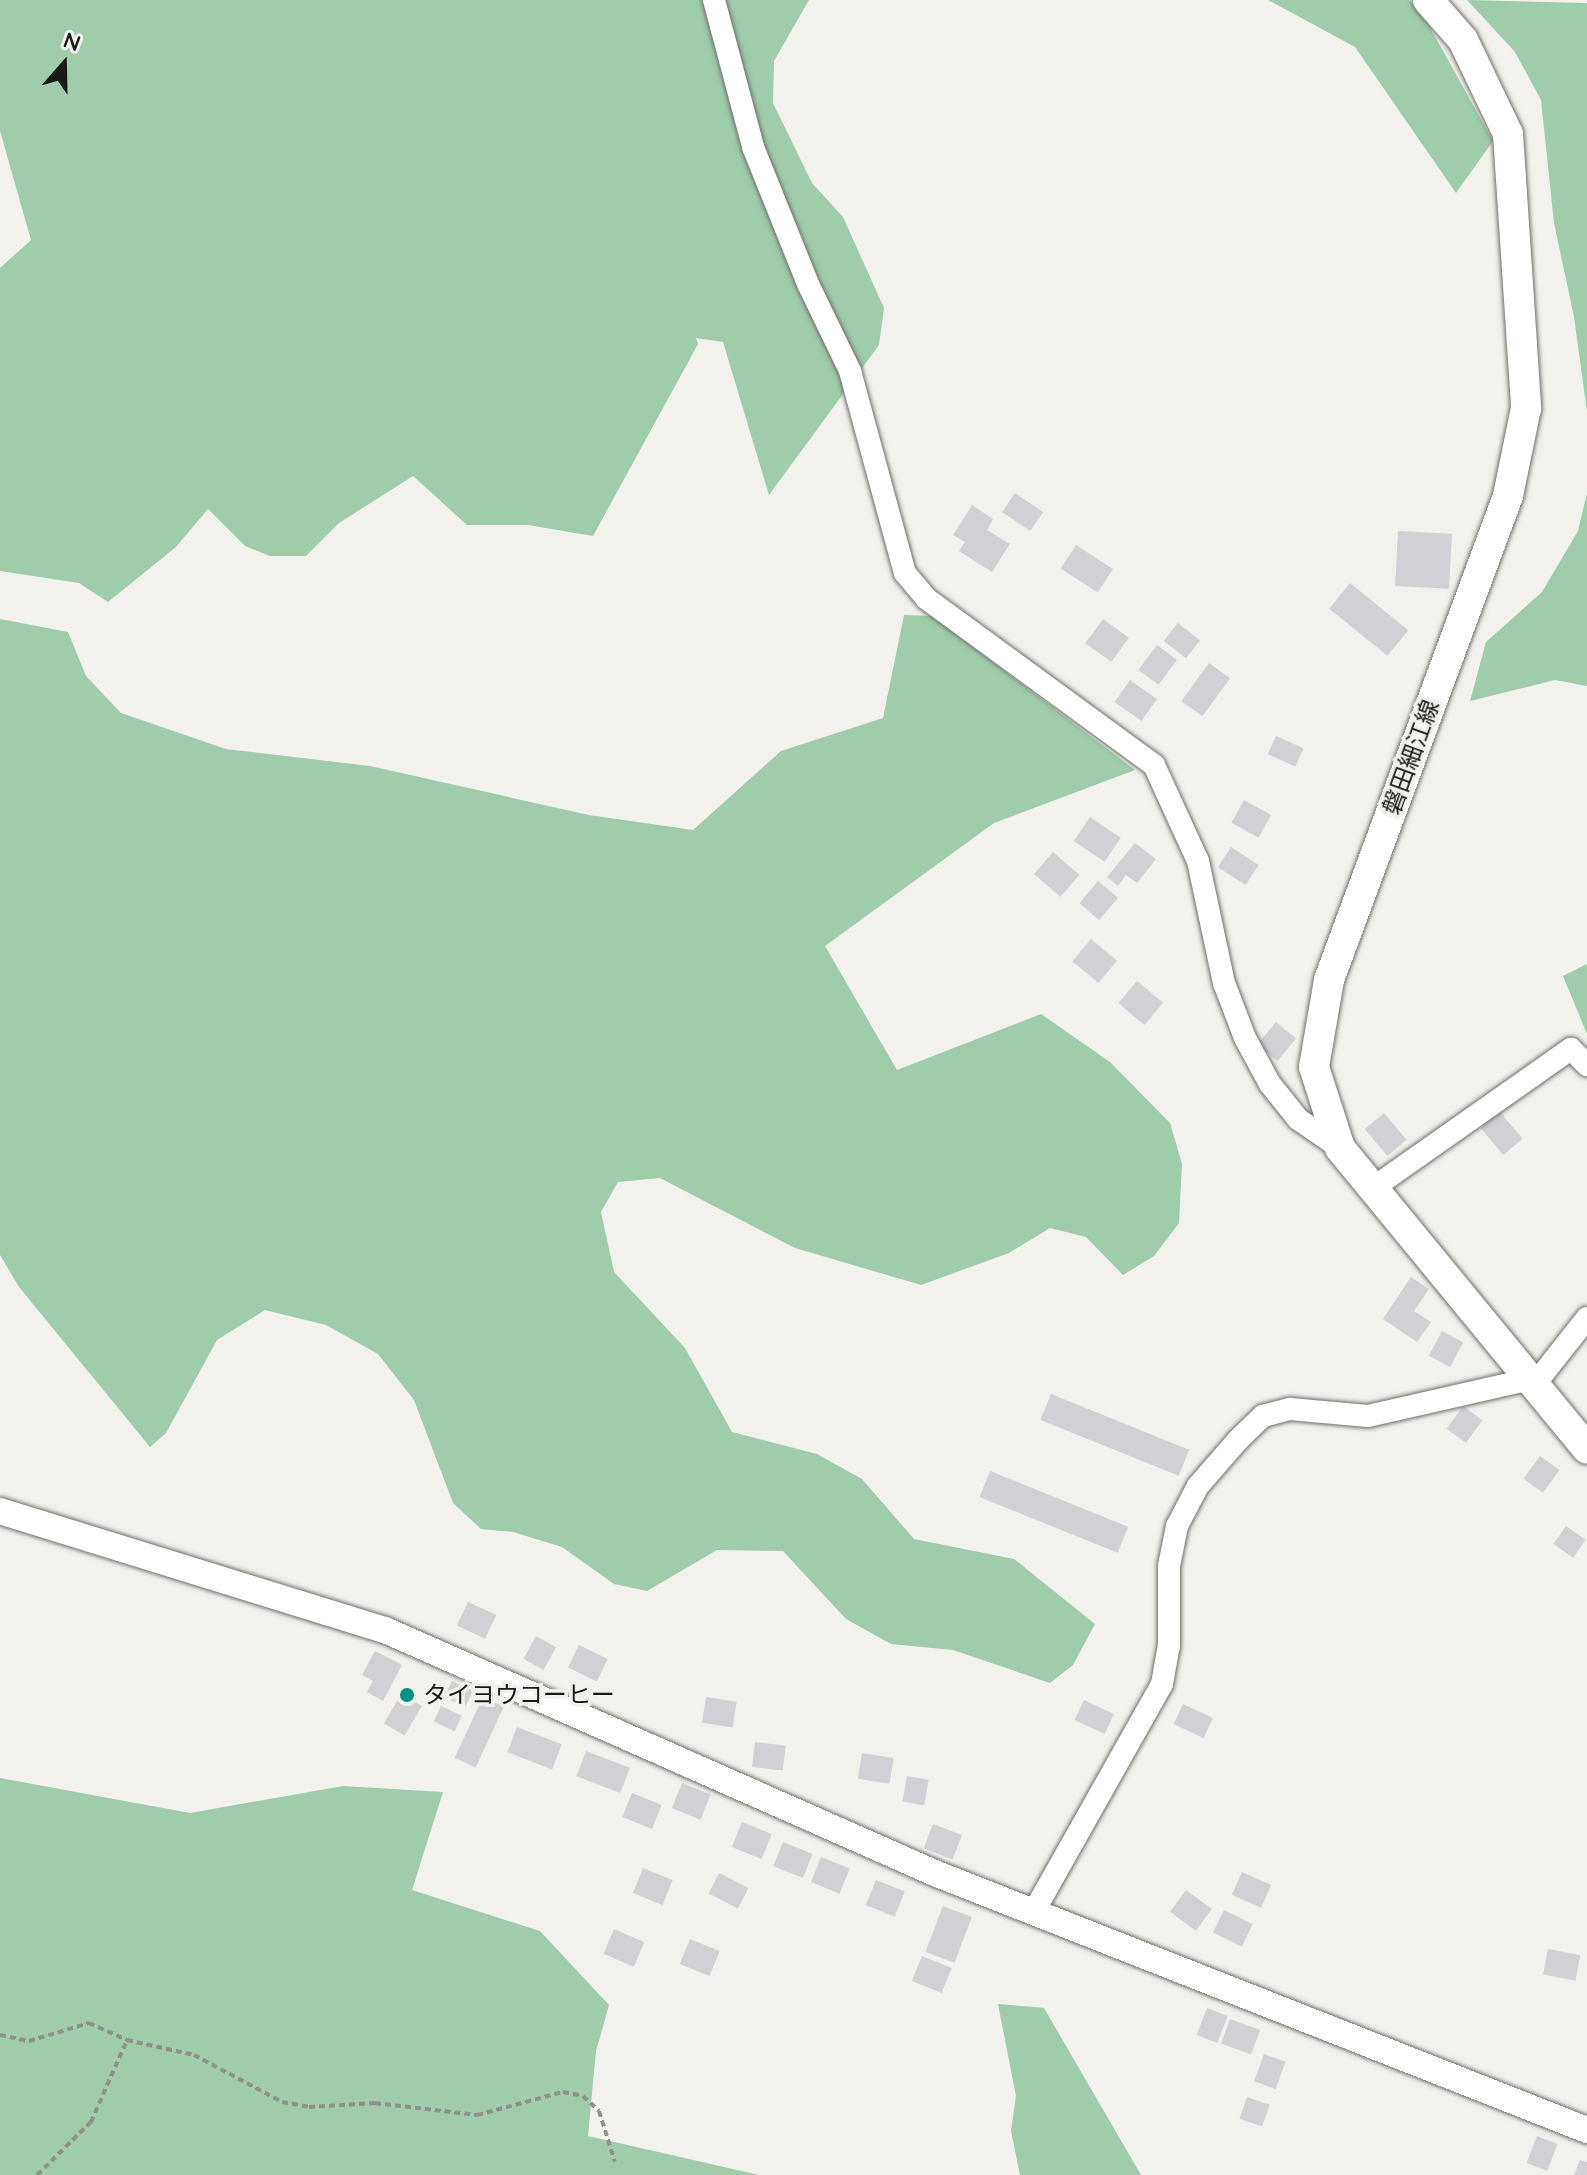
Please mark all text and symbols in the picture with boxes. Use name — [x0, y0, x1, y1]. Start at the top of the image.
north arrow — [24, 24, 104, 104]
text: N — [60, 26, 85, 57]
street label: 磐田細江線 — [1377, 696, 1445, 818]
place label: タイヨウコーヒー — [423, 1681, 615, 1709]
marker: タイヨウコーヒー — [398, 1686, 416, 1704]

